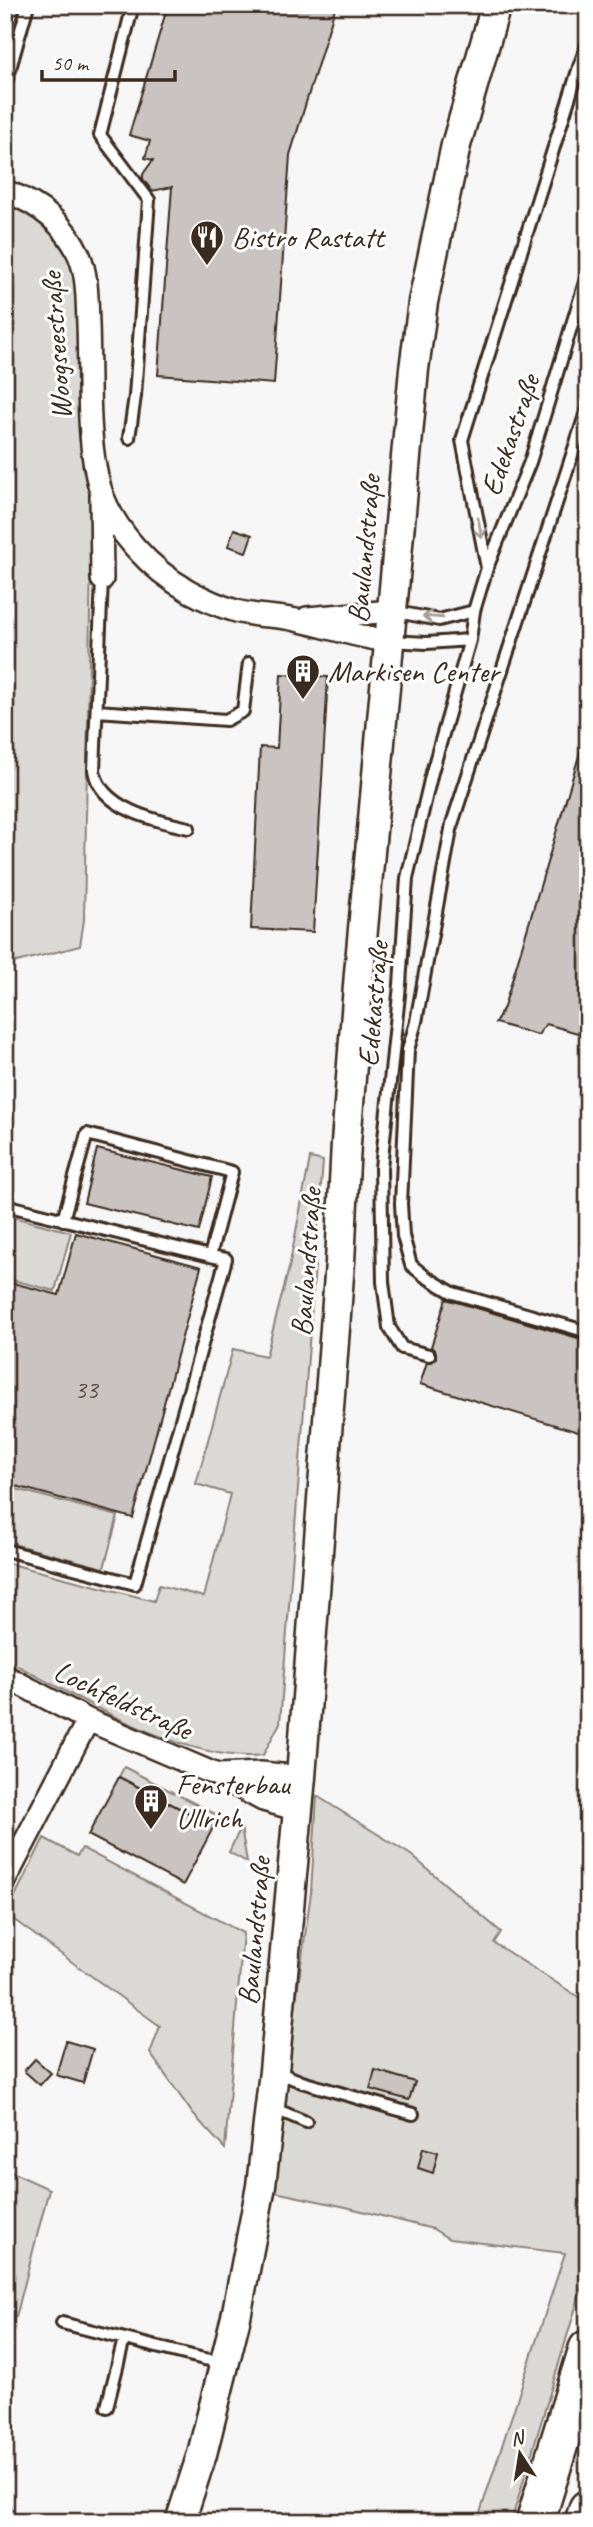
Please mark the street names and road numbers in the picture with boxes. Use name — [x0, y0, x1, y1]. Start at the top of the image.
street label: Woogseestraße — [32, 269, 80, 421]
street label: Edekastraße — [472, 367, 549, 500]
street label: Baulandstraße — [339, 471, 390, 624]
street label: Edekastraße — [349, 938, 398, 1068]
street label: Baulandstraße — [282, 1184, 330, 1337]
street label: Lochfeldstraße — [48, 1652, 200, 1749]
street label: Baulandstraße — [229, 1853, 280, 2006]

